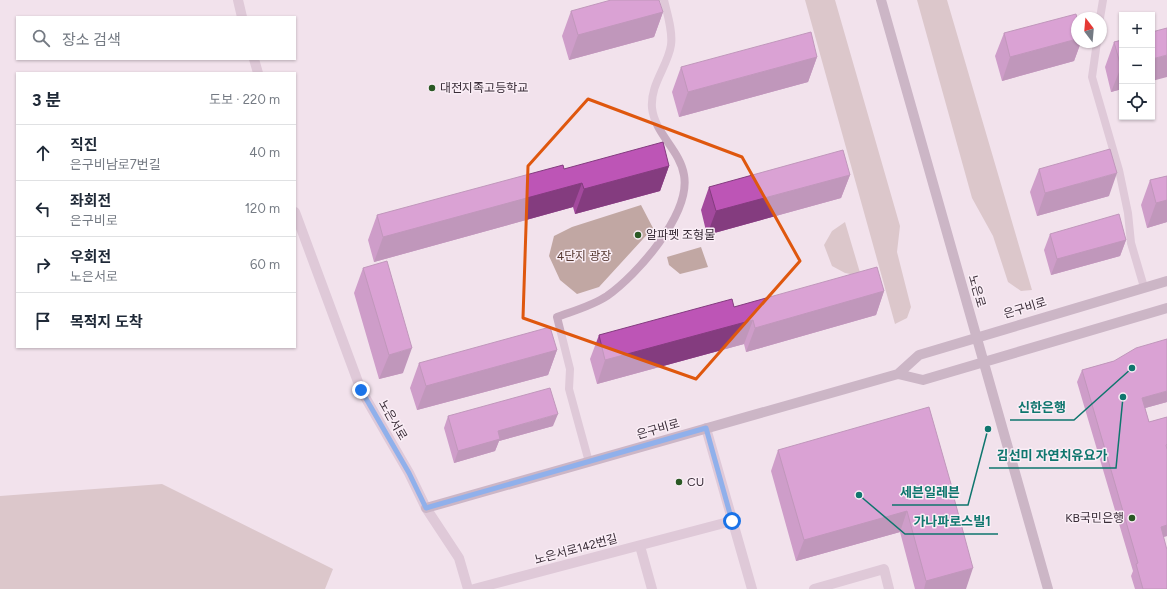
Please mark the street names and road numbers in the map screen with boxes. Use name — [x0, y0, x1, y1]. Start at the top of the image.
street label: 노은로 — [966, 273, 988, 309]
street label: 은구비로 — [1002, 295, 1048, 321]
street label: 노은서로 — [376, 397, 410, 443]
street label: 은구비로 — [635, 416, 681, 442]
street label: 노은서로142번길 — [533, 531, 619, 567]

